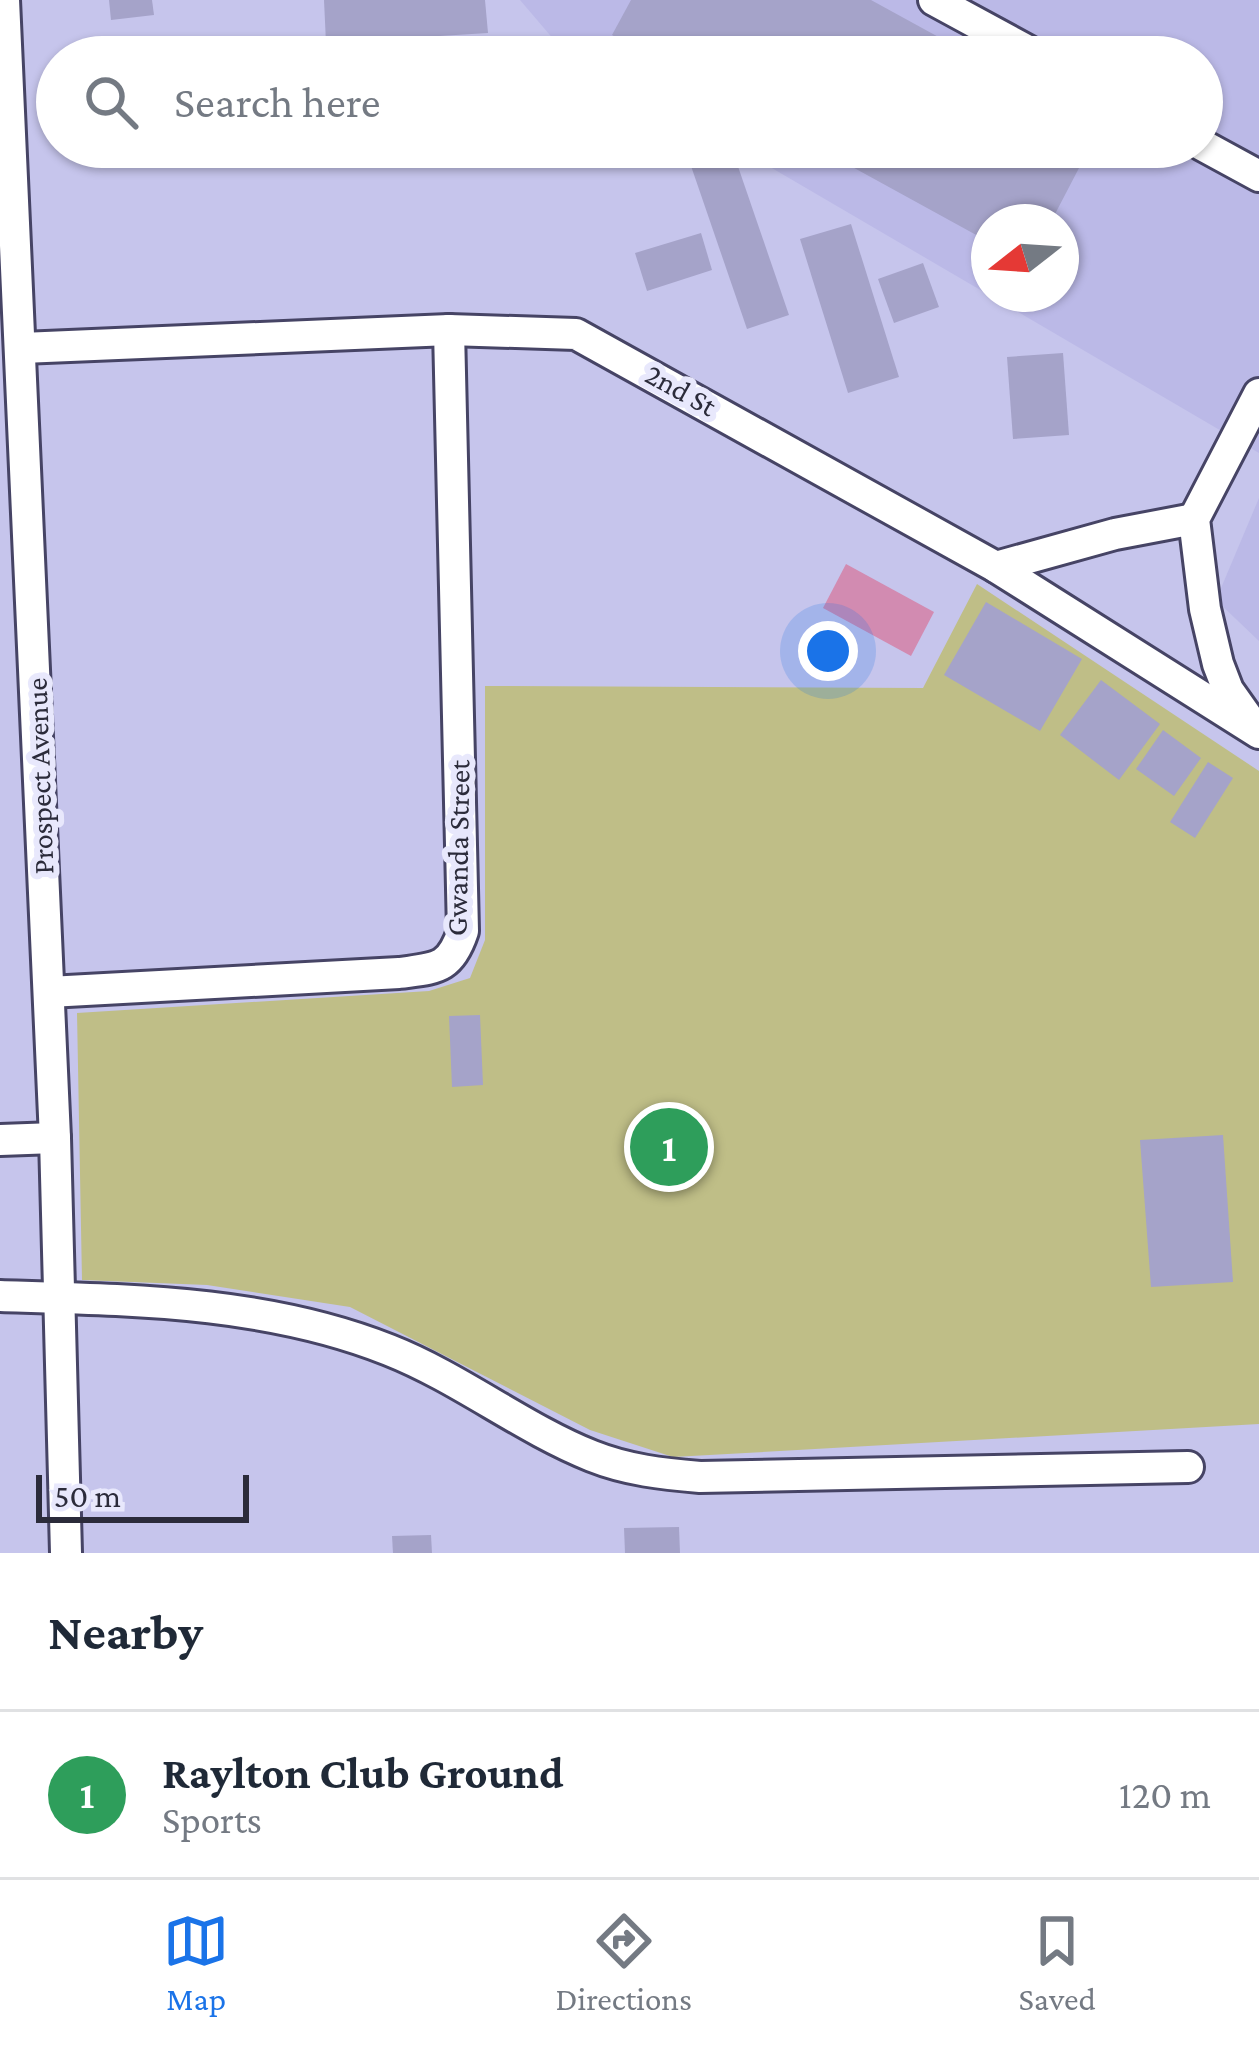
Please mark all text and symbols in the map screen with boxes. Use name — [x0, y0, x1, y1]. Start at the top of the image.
search box — [36, 36, 1223, 168]
icon: search — [78, 69, 144, 135]
text: Search here — [174, 77, 381, 127]
north arrow — [971, 204, 1079, 312]
street label: 2nd St — [640, 357, 723, 423]
your location — [798, 621, 858, 681]
street label: Prospect Avenue — [20, 677, 60, 875]
street label: Gwanda Street — [439, 759, 476, 936]
pin: 1 — [630, 1102, 708, 1192]
scale bar — [36, 1469, 249, 1522]
text: 50 m — [54, 1477, 121, 1514]
text: Nearby — [48, 1603, 203, 1660]
text: Raylton Club Ground — [162, 1748, 564, 1798]
text: 1 — [80, 1773, 94, 1816]
text: 120 m — [1119, 1773, 1211, 1816]
text: Sports — [162, 1798, 262, 1841]
tab: Map — [163, 1908, 229, 2017]
tab: Directions — [556, 1908, 692, 2017]
tab: Saved — [1018, 1908, 1096, 2017]

